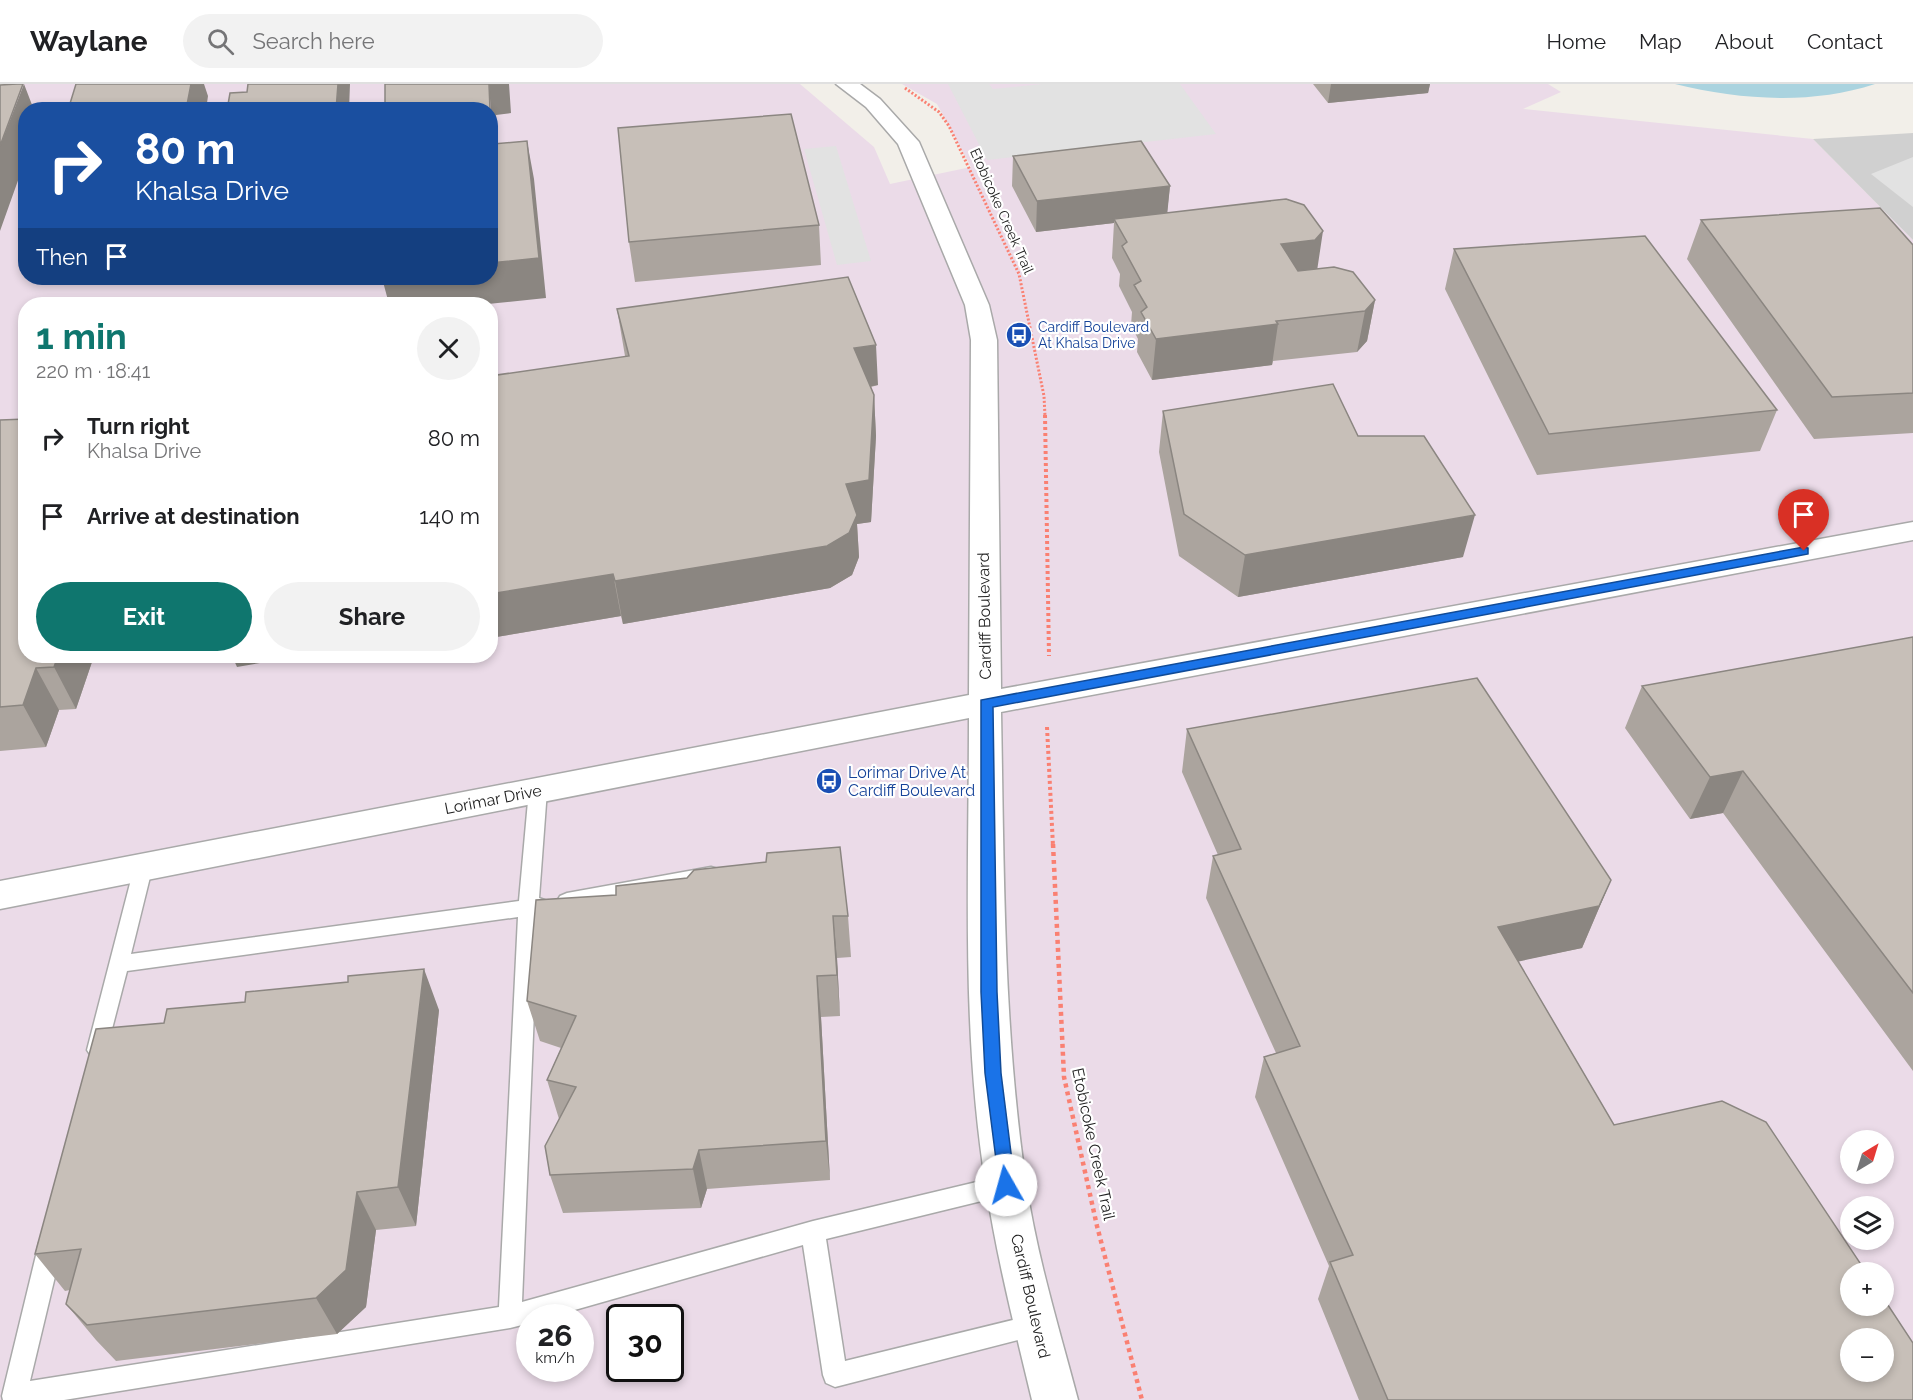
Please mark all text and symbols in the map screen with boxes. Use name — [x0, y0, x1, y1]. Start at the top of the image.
search box — [183, 14, 603, 68]
text: Waylane — [30, 25, 147, 58]
icon: search — [204, 25, 237, 58]
text: Search here — [252, 28, 375, 54]
text: Home — [1547, 29, 1606, 54]
text: Map — [1639, 29, 1682, 54]
text: About — [1715, 29, 1774, 54]
text: Contact — [1807, 29, 1883, 54]
text: 80 m — [135, 125, 235, 174]
icon: right — [36, 126, 114, 204]
street label: Etobicoke Creek Trail — [967, 146, 1037, 276]
text: Khalsa Drive — [135, 175, 289, 206]
icon: arrive — [100, 240, 133, 273]
text: Then — [36, 244, 88, 270]
text: 1 min — [36, 315, 127, 357]
button: close — [417, 317, 480, 380]
place label: Cardiff Boulevard At Khalsa Drive — [1038, 319, 1149, 351]
bus stop icon: Cardiff Boulevard At Khalsa Drive — [1004, 320, 1034, 350]
text: 220 m · 18:41 — [36, 359, 150, 383]
text: Turn right — [87, 413, 190, 439]
icon: right — [36, 422, 69, 455]
text: 80 m — [428, 425, 480, 451]
text: Khalsa Drive — [87, 439, 201, 463]
pin — [1778, 489, 1829, 551]
icon: arrive — [1787, 498, 1820, 531]
icon: arrive — [36, 500, 69, 533]
text: Arrive at destination — [87, 503, 300, 529]
text: 140 m — [419, 503, 480, 529]
street label: Cardiff Boulevard — [974, 552, 995, 680]
button: Exit — [36, 582, 252, 651]
button: Share — [264, 582, 480, 651]
place label: Lorimar Drive At Cardiff Boulevard — [848, 763, 975, 800]
bus stop icon: Lorimar Drive At Cardiff Boulevard — [814, 766, 844, 796]
street label: Lorimar Drive — [443, 781, 543, 818]
street label: Etobicoke Creek Trail — [1068, 1066, 1119, 1223]
north arrow — [1840, 1130, 1894, 1184]
map controls — [1840, 1130, 1894, 1382]
position arrow — [974, 1153, 1038, 1217]
button: layers — [1840, 1196, 1894, 1250]
street label: Cardiff Boulevard — [1007, 1232, 1054, 1360]
button: + — [1840, 1262, 1894, 1316]
speed limit sign: 30 — [606, 1304, 684, 1382]
text: 26 — [537, 1318, 573, 1353]
button: − — [1840, 1328, 1894, 1382]
text: km/h — [535, 1349, 575, 1367]

